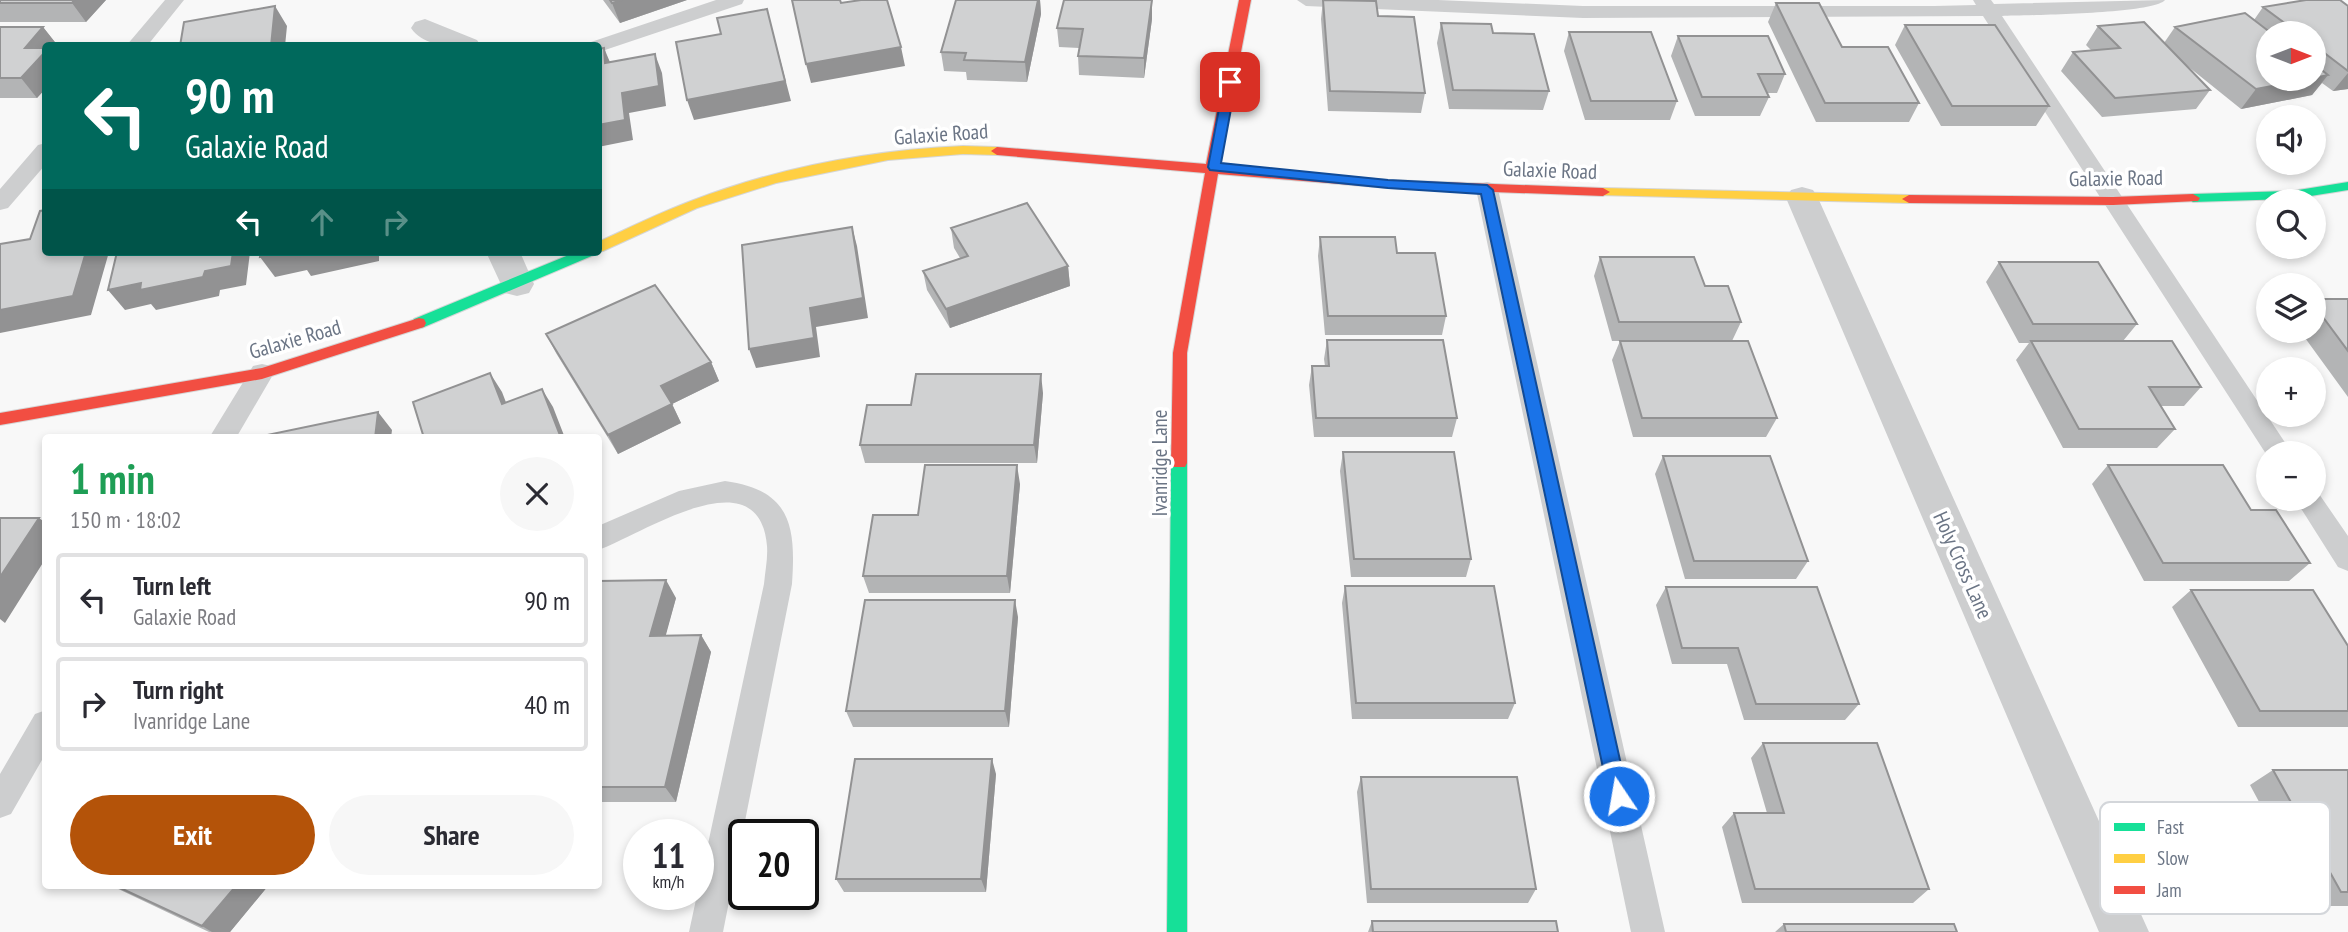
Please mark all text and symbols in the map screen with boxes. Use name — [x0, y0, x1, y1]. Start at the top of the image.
north arrow — [2256, 21, 2326, 91]
map controls — [2256, 21, 2326, 511]
pin — [1200, 52, 1260, 112]
text: 90 m — [185, 63, 274, 127]
icon: arrive — [1211, 63, 1249, 101]
icon: left — [70, 70, 161, 161]
button: sound — [2256, 105, 2326, 175]
street label: Galaxie Road — [893, 117, 989, 151]
text: Galaxie Road — [185, 125, 329, 167]
street label: Galaxie Road — [1502, 155, 1598, 185]
street label: Galaxie Road — [2069, 164, 2163, 192]
button: search — [2256, 189, 2326, 259]
icon: left — [230, 203, 268, 241]
icon: ahead — [303, 203, 341, 241]
icon: right — [376, 203, 414, 241]
button: layers — [2256, 273, 2326, 343]
street label: Galaxie Road — [246, 313, 344, 365]
button: + — [2256, 357, 2326, 427]
street label: Ivanridge Lane — [1146, 410, 1173, 516]
button: − — [2256, 441, 2326, 511]
text: 1 min — [70, 451, 155, 506]
button: close — [500, 457, 574, 531]
text: 150 m · 18:02 — [70, 505, 182, 534]
street label: Holy Cross Lane — [1927, 507, 1999, 623]
text: Turn left — [133, 569, 211, 602]
icon: left — [74, 581, 112, 619]
text: 90 m — [524, 584, 570, 617]
text: Galaxie Road — [133, 602, 236, 631]
text: Turn right — [133, 673, 224, 706]
icon: right — [74, 685, 112, 723]
text: 40 m — [524, 688, 570, 721]
text: Ivanridge Lane — [133, 706, 250, 735]
position arrow — [1582, 759, 1656, 833]
button: Exit — [70, 795, 315, 875]
button: Share — [329, 795, 574, 875]
legend — [2100, 802, 2330, 914]
text: Fast — [2157, 815, 2185, 839]
speed limit sign: 20 — [728, 819, 819, 910]
text: 11 — [652, 832, 685, 878]
text: Slow — [2157, 846, 2190, 870]
text: km/h — [653, 870, 684, 893]
text: Jam — [2156, 878, 2182, 902]

